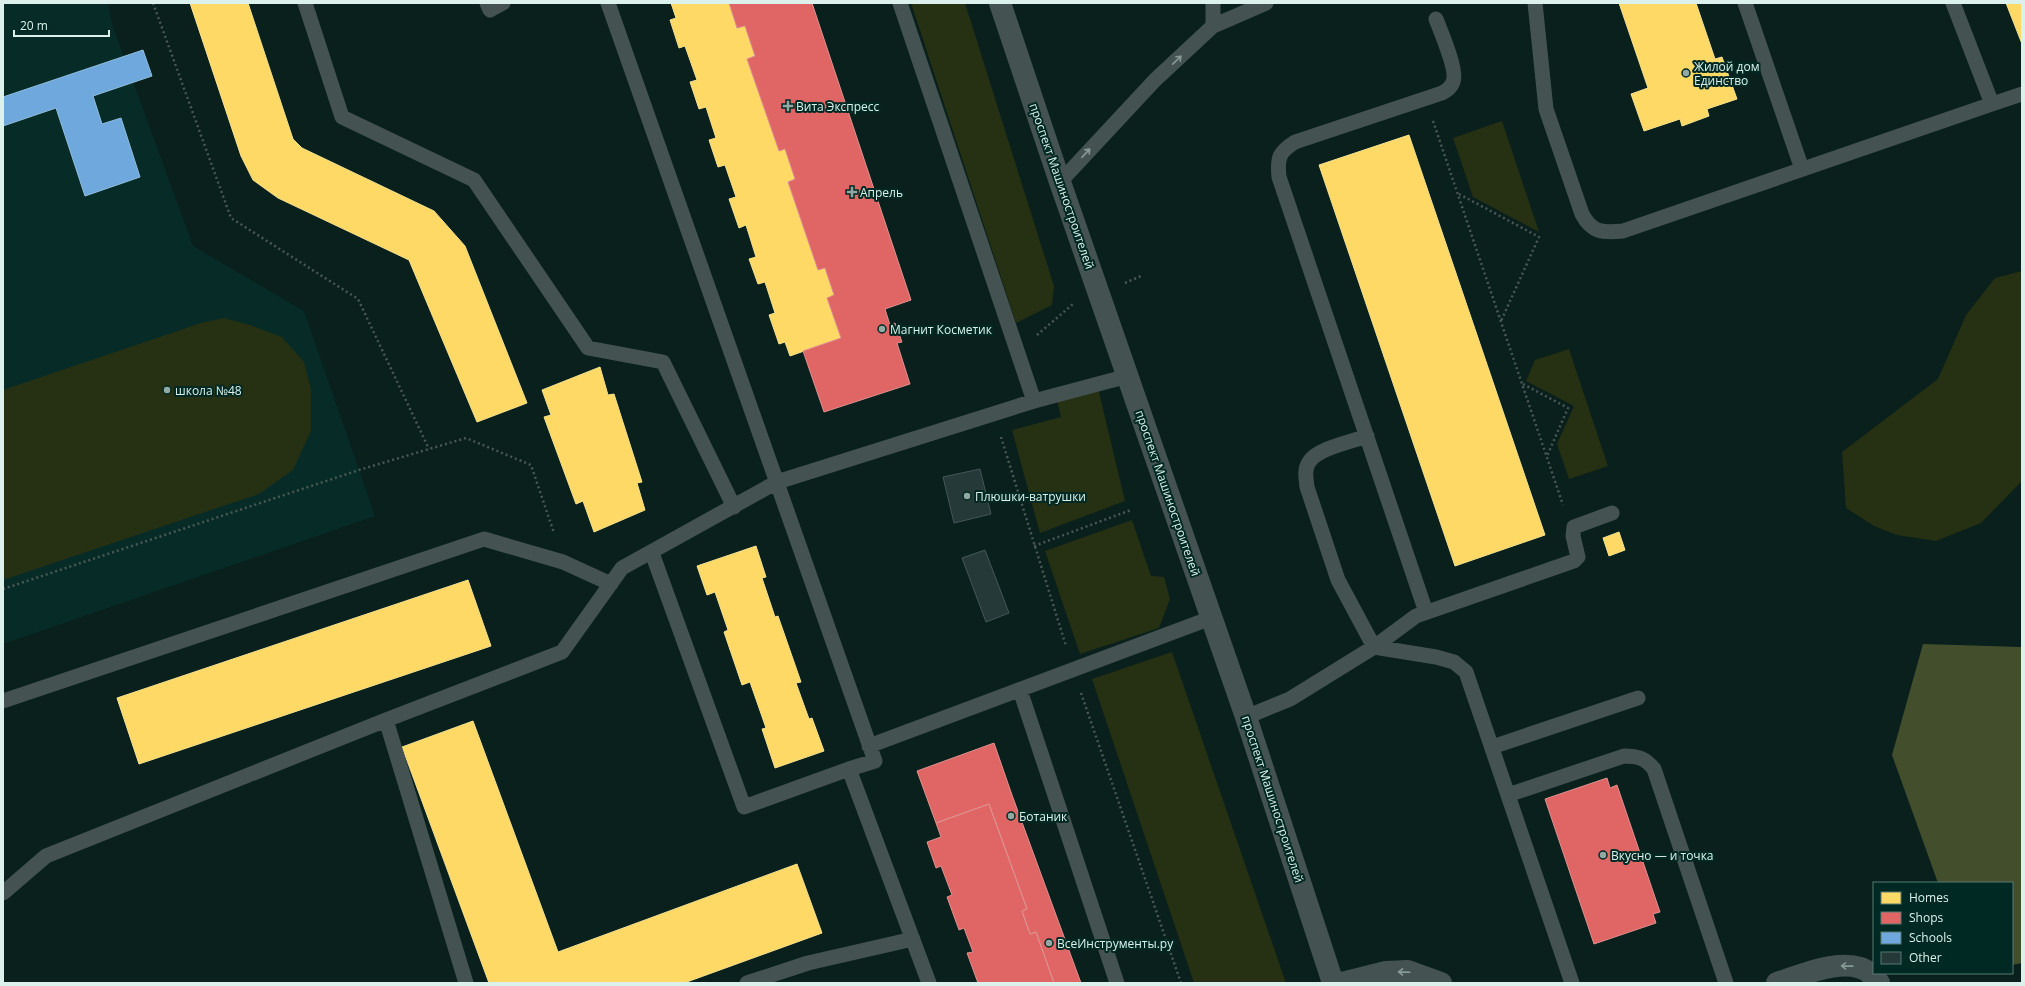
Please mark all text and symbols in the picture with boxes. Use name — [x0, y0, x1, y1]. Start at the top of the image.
scale bar — [14, 12, 109, 38]
text: 20 m — [20, 17, 48, 34]
one-way arrow — [1172, 55, 1182, 64]
place label: Жилой дом Единство — [1694, 58, 1759, 89]
marker: Жилой дом Единство — [1681, 68, 1691, 78]
place label: Вита Экспресс — [796, 98, 880, 115]
marker: Вита Экспресс — [783, 101, 793, 111]
street label: проспект Машиностроителей — [1026, 101, 1098, 271]
one-way arrow — [1082, 148, 1091, 158]
place label: Апрель — [860, 184, 903, 201]
marker: Апрель — [847, 187, 857, 197]
place label: Магнит Косметик — [890, 321, 993, 338]
marker: Магнит Косметик — [877, 324, 887, 334]
place label: школа №48 — [175, 382, 242, 399]
marker: школа №48 — [162, 385, 172, 395]
street label: проспект Машиностроителей — [1132, 408, 1204, 578]
place label: Плюшки-ватрушки — [975, 488, 1086, 505]
marker: Плюшки-ватрушки — [962, 491, 972, 501]
street label: проспект Машиностроителей — [1238, 713, 1308, 885]
place label: Ботаник — [1019, 808, 1068, 825]
marker: Ботаник — [1006, 811, 1016, 821]
place label: Вкусно — и точка — [1611, 847, 1714, 864]
marker: Вкусно — и точка — [1598, 850, 1608, 860]
legend — [1873, 882, 2013, 974]
text: Homes — [1909, 889, 1949, 906]
text: Shops — [1909, 909, 1944, 926]
text: Schools — [1909, 929, 1952, 946]
place label: ВсеИнструменты.ру — [1057, 935, 1174, 952]
marker: ВсеИнструменты.ру — [1044, 938, 1054, 948]
text: Other — [1909, 949, 1942, 966]
one-way arrow — [1841, 962, 1854, 970]
one-way arrow — [1398, 968, 1411, 975]

